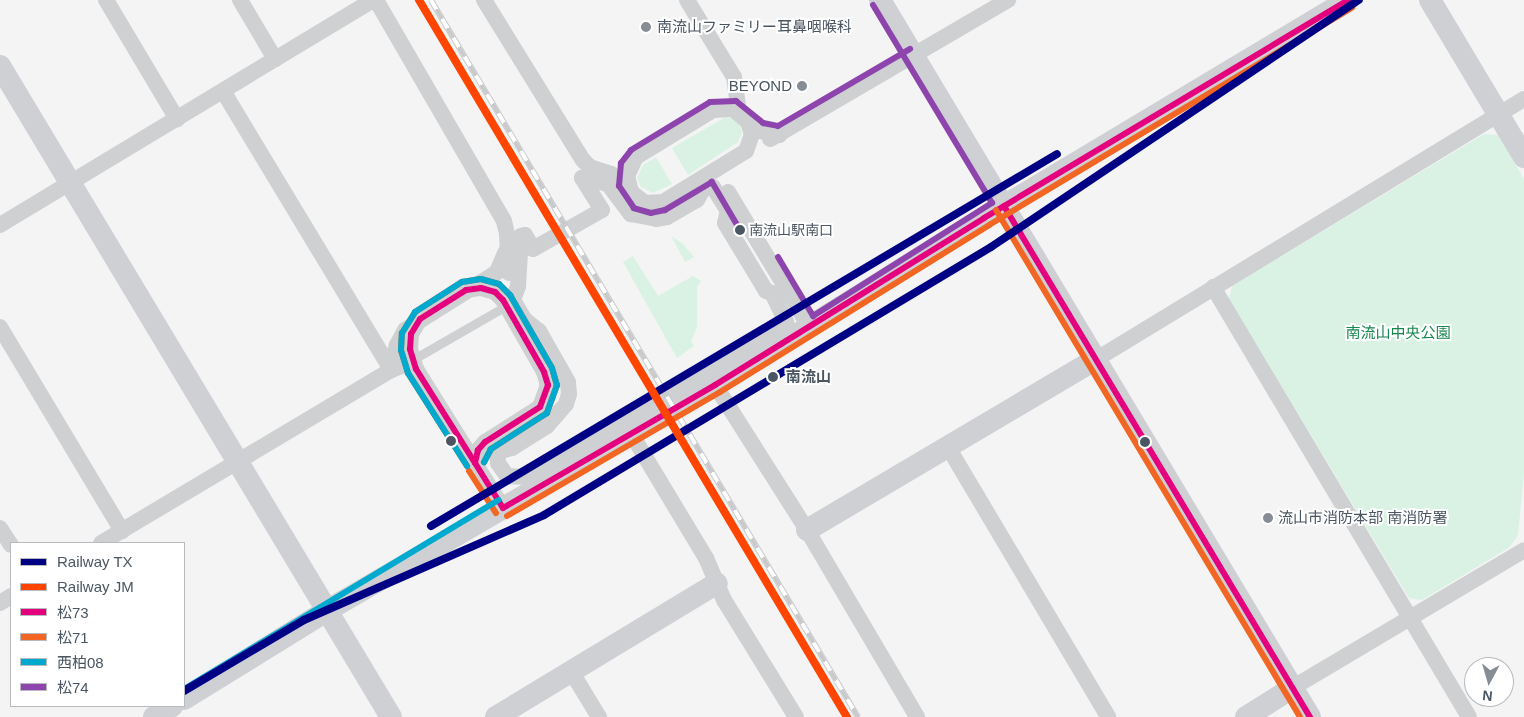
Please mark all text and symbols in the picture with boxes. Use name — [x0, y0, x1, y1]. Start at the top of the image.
place label: 南流山ファミリー耳鼻咽喉科 — [657, 18, 852, 36]
marker: 南流山ファミリー耳鼻咽喉科 — [639, 20, 653, 34]
place label: BEYOND — [729, 77, 792, 95]
marker: BEYOND — [796, 80, 808, 92]
place label: 南流山駅南口 — [749, 222, 833, 238]
marker: 南流山駅南口 — [735, 225, 745, 235]
park label: 南流山中央公園 — [1346, 324, 1450, 342]
marker: 南流山 — [764, 368, 782, 386]
place label: 南流山 — [786, 368, 831, 386]
unlabelled marker — [446, 436, 456, 446]
unlabelled marker — [1140, 437, 1150, 447]
place label: 流山市消防本部 南消防署 — [1278, 509, 1447, 527]
marker: 流山市消防本部 南消防署 — [1262, 512, 1274, 524]
legend — [10, 542, 185, 707]
text: Railway TX — [57, 553, 133, 570]
text: Railway JM — [57, 578, 134, 595]
text: 松73 — [57, 604, 89, 621]
text: 松71 — [57, 629, 89, 646]
text: 西柏08 — [57, 654, 104, 671]
north arrow — [1464, 657, 1514, 707]
text: 松74 — [57, 679, 89, 696]
text: N — [1482, 687, 1493, 704]

